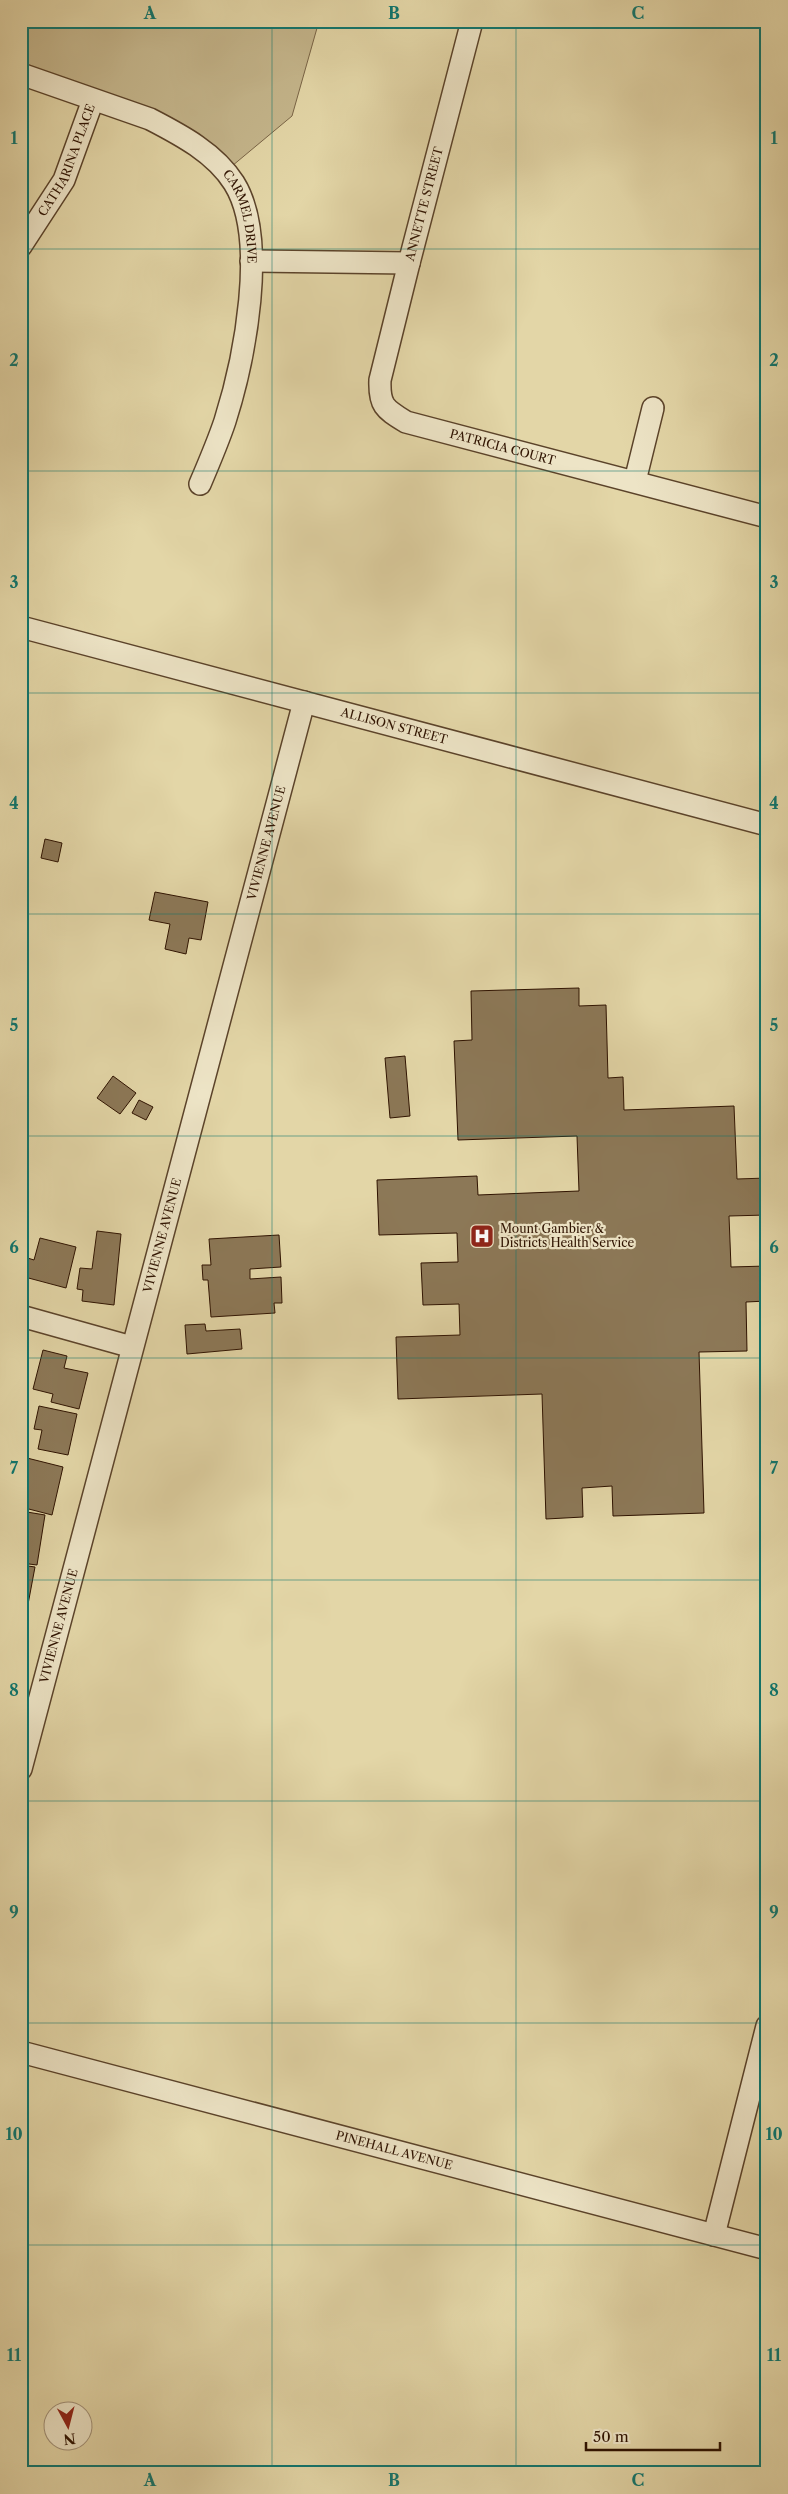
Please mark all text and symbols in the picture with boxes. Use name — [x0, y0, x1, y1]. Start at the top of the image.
text: A — [143, 3, 157, 23]
text: B — [388, 3, 400, 23]
text: C — [632, 3, 644, 23]
street label: CATHARINA PLACE — [34, 102, 98, 219]
text: 1 — [10, 128, 18, 148]
text: 1 — [770, 128, 778, 148]
street label: ANNETTE STREET — [402, 145, 446, 263]
street label: CARMEL DRIVE — [220, 166, 260, 264]
text: 2 — [9, 350, 19, 370]
text: 2 — [769, 350, 779, 370]
street label: PATRICIA COURT — [448, 426, 557, 468]
text: 3 — [9, 572, 19, 592]
text: 3 — [769, 572, 779, 592]
street label: ALLISON STREET — [338, 704, 449, 747]
street label: VIVIENNE AVENUE — [244, 784, 288, 903]
text: 4 — [9, 793, 19, 813]
text: 4 — [769, 793, 779, 813]
text: 5 — [10, 1015, 19, 1035]
text: 5 — [770, 1015, 779, 1035]
street label: VIVIENNE AVENUE — [139, 1176, 184, 1295]
place label: Mount Gambier & Districts Health Service — [500, 1221, 634, 1250]
hospital icon: Mount Gambier & Districts Health Service — [469, 1223, 495, 1249]
text: 6 — [9, 1237, 19, 1257]
text: 6 — [769, 1237, 779, 1257]
text: 7 — [10, 1458, 19, 1478]
text: 7 — [770, 1458, 779, 1478]
street label: VIVIENNE AVENUE — [36, 1567, 81, 1686]
text: 8 — [9, 1680, 19, 1700]
text: 8 — [769, 1680, 779, 1700]
text: 9 — [9, 1902, 19, 1922]
text: 9 — [769, 1902, 779, 1922]
text: 10 — [5, 2124, 23, 2144]
text: 10 — [765, 2124, 783, 2144]
street label: PINEHALL AVENUE — [334, 2127, 454, 2173]
text: 11 — [7, 2345, 22, 2365]
text: 11 — [767, 2345, 782, 2365]
north arrow — [42, 2402, 92, 2452]
scale bar — [586, 2419, 719, 2451]
text: 50 m — [593, 2427, 629, 2446]
text: N — [62, 2429, 77, 2449]
text: A — [143, 2470, 157, 2490]
text: B — [388, 2470, 400, 2490]
text: C — [632, 2470, 644, 2490]

